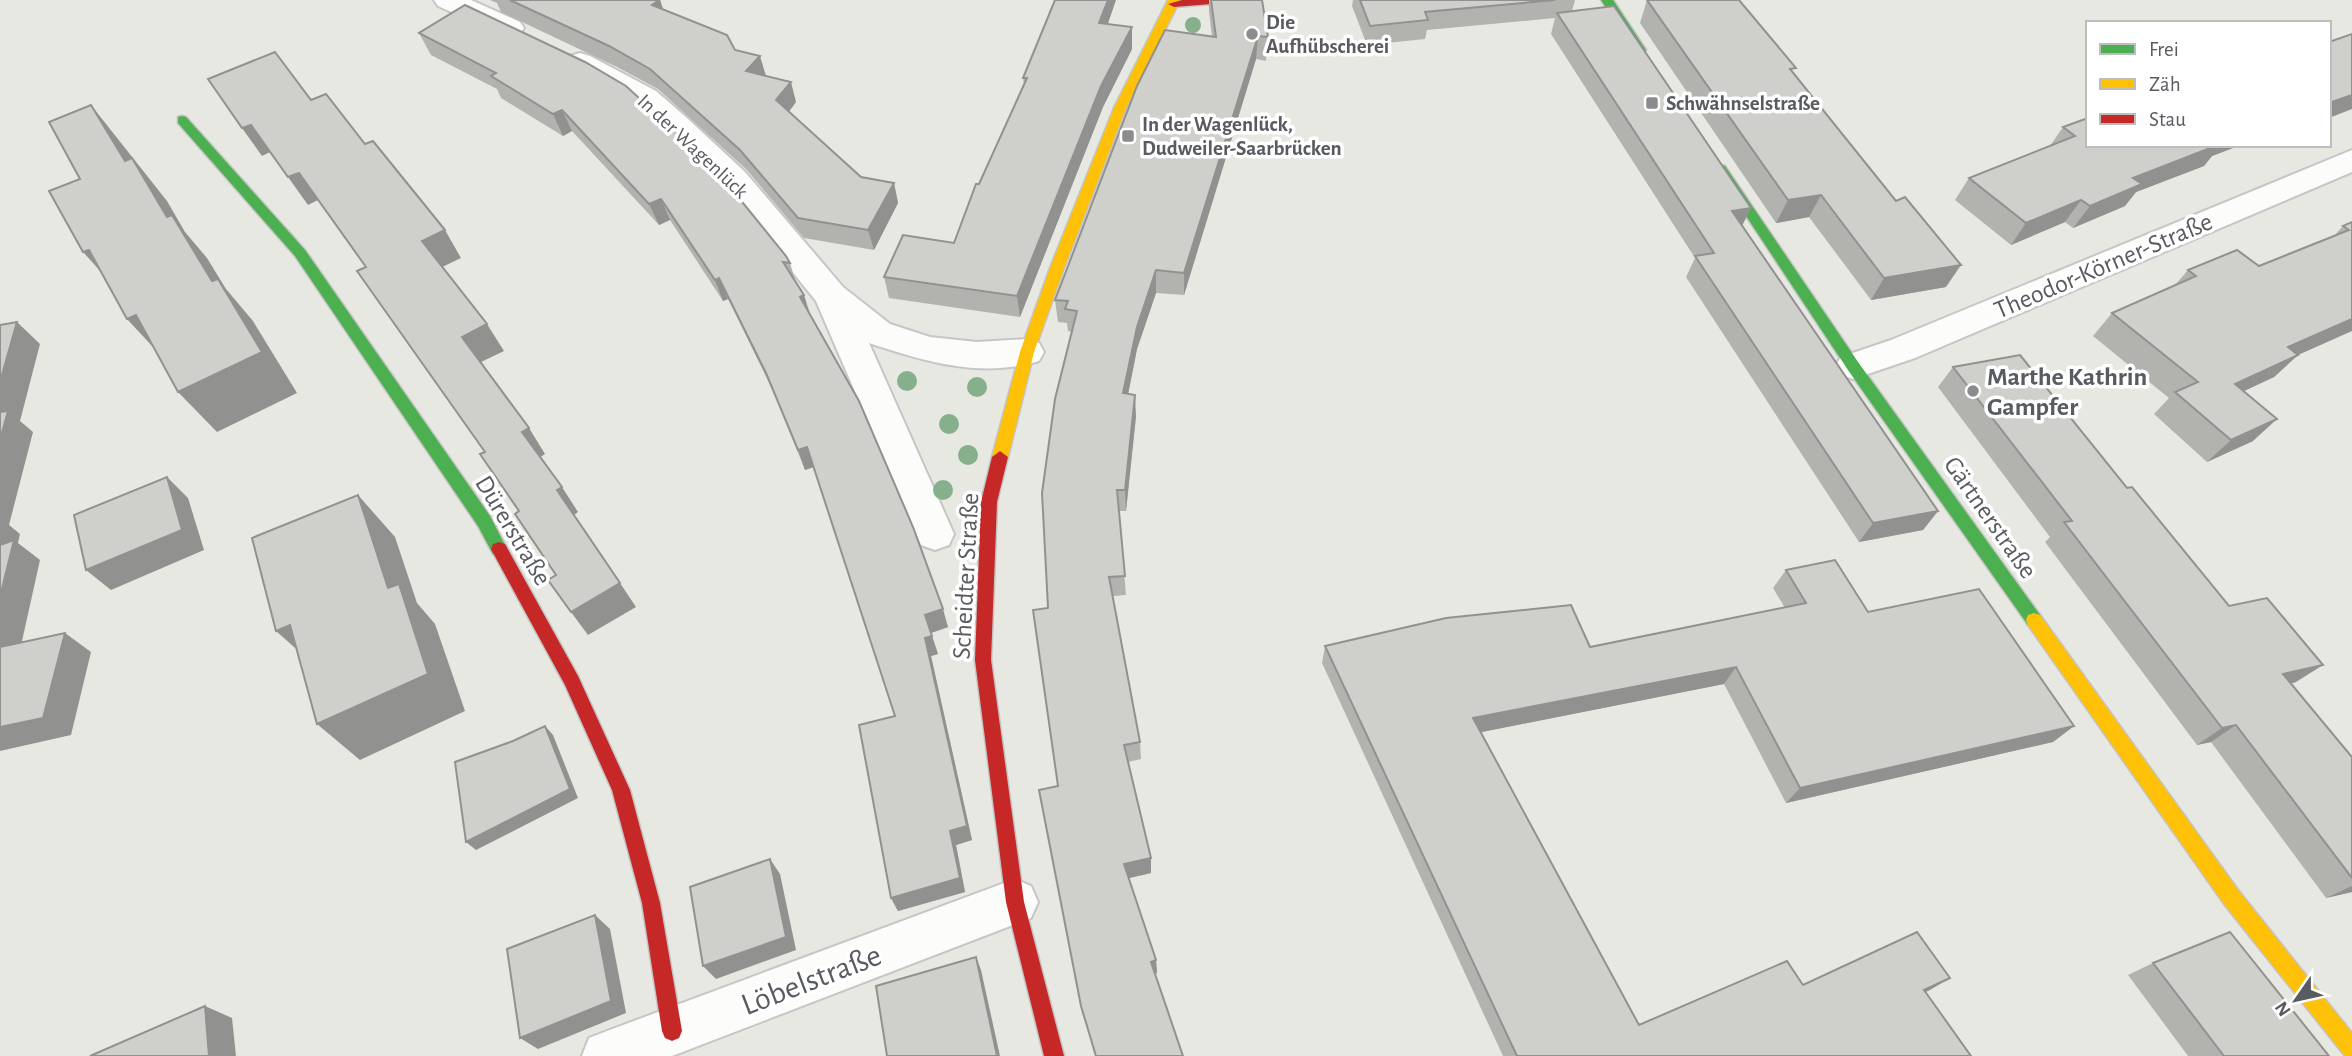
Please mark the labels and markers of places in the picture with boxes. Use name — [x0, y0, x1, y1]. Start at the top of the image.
place label: Die Aufhübscherei — [1266, 12, 1389, 57]
marker: Die Aufhübscherei — [1244, 26, 1260, 42]
place label: Schwähnselstraße — [1666, 93, 1820, 114]
marker: Schwähnselstraße — [1644, 95, 1660, 111]
place label: In der Wagenlück, Dudweiler-Saarbrücken — [1142, 114, 1342, 159]
marker: In der Wagenlück, Dudweiler-Saarbrücken — [1120, 128, 1136, 144]
place label: Marthe Kathrin Gampfer — [1987, 364, 2147, 420]
marker: Marthe Kathrin Gampfer — [1965, 383, 1981, 399]

